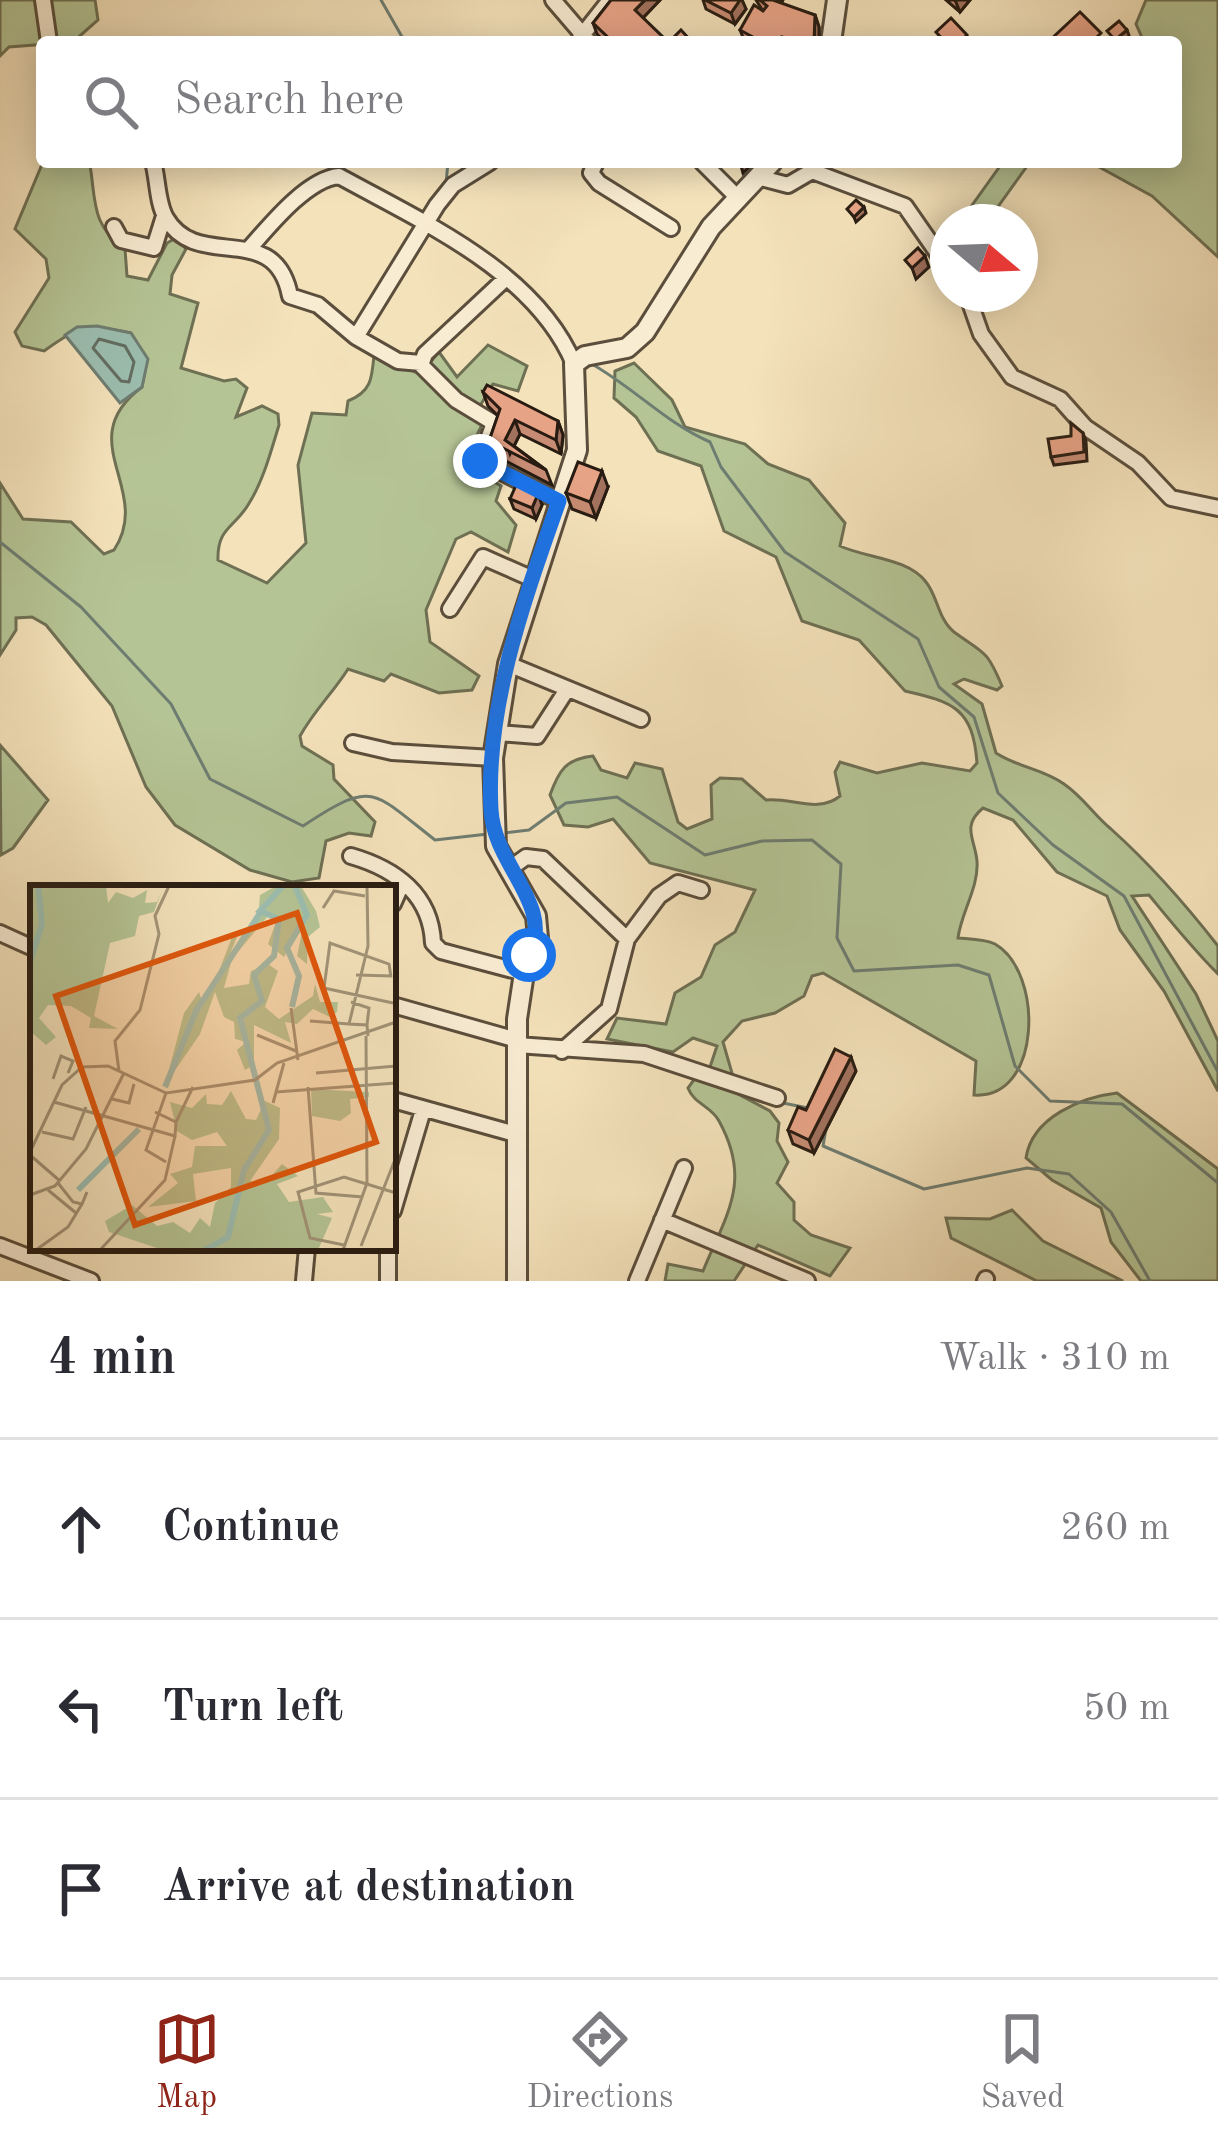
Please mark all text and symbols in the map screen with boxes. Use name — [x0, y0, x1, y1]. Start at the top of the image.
search box — [36, 36, 1182, 168]
icon: search — [78, 69, 144, 135]
text: Search here — [174, 79, 404, 124]
north arrow — [930, 204, 1038, 312]
route end — [453, 434, 507, 488]
inset map — [30, 885, 396, 1251]
route start — [502, 928, 556, 982]
text: 4 min — [48, 1334, 176, 1385]
text: Walk · 310 m — [939, 1339, 1170, 1378]
icon: ahead — [48, 1496, 114, 1562]
text: Continue — [162, 1506, 340, 1551]
text: 260 m — [1060, 1509, 1170, 1548]
icon: left — [48, 1676, 114, 1742]
text: Turn left — [162, 1686, 343, 1731]
text: 50 m — [1083, 1689, 1170, 1728]
icon: arrive — [48, 1856, 114, 1922]
text: Arrive at destination — [162, 1866, 575, 1911]
tab: Map — [154, 2006, 220, 2119]
tab: Directions — [527, 2006, 673, 2119]
tab: Saved — [980, 2006, 1064, 2119]

